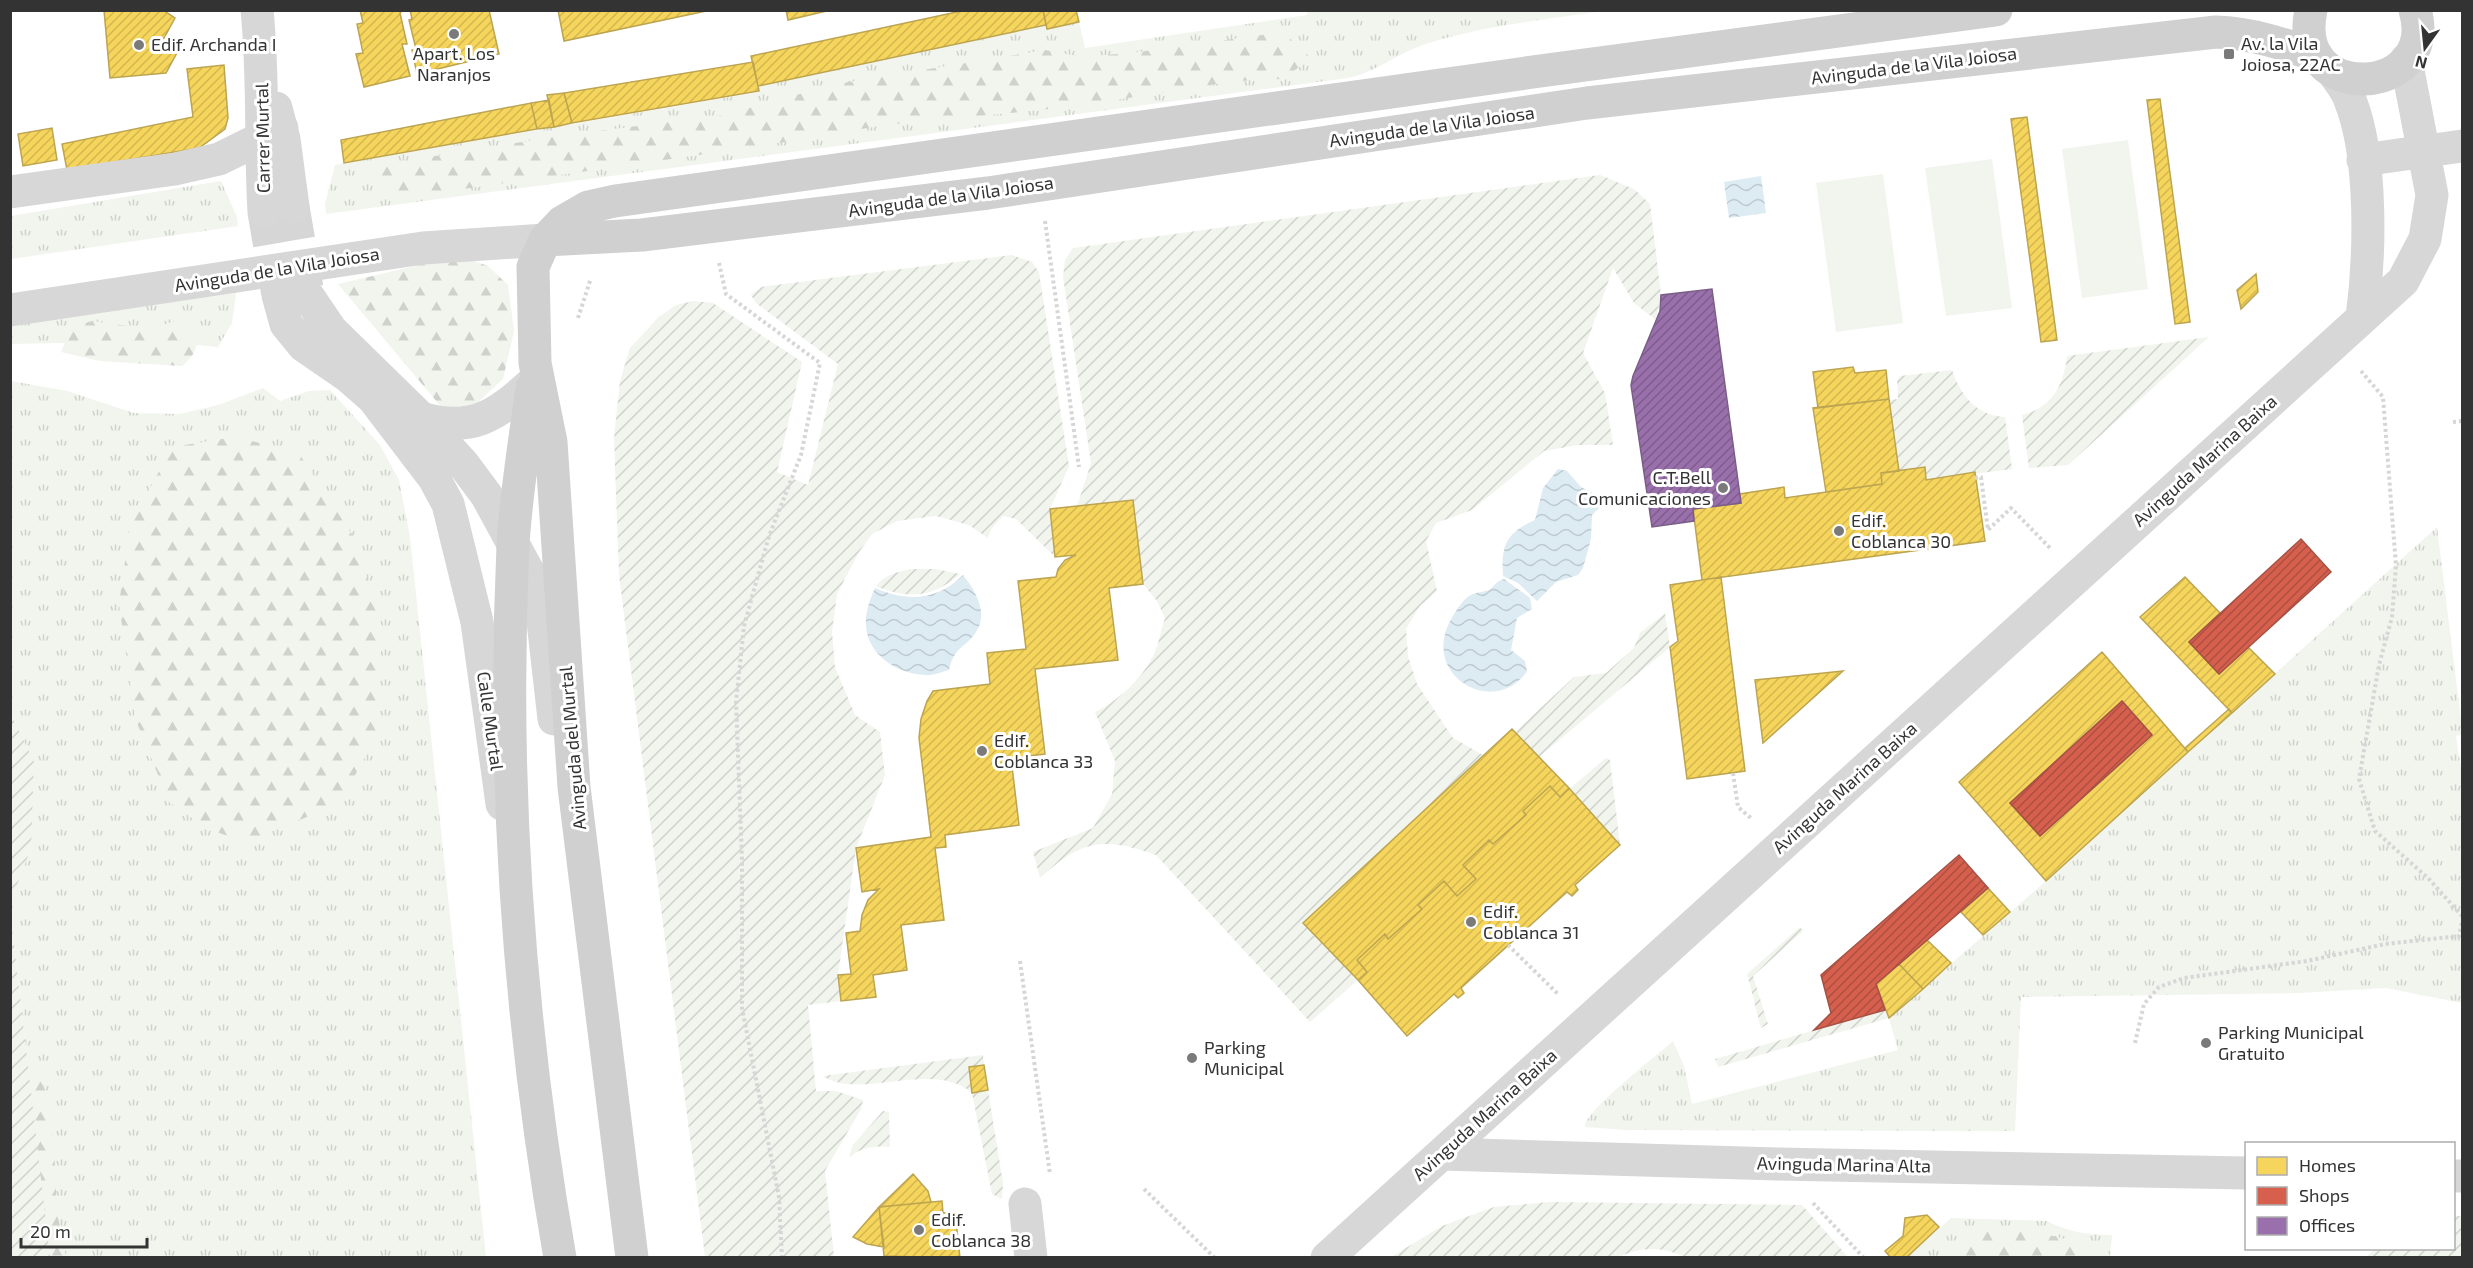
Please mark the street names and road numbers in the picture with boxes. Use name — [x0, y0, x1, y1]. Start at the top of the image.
street label: Avinguda de la Vila Joiosa — [1810, 41, 2018, 89]
street label: Carrer Murtal — [250, 82, 274, 193]
street label: Avinguda de la Vila Joiosa — [1328, 101, 1536, 151]
street label: Avinguda de la Vila Joiosa — [847, 171, 1055, 221]
street label: Avinguda de la Vila Joiosa — [173, 242, 381, 296]
street label: Avinguda Marina Baixa — [2128, 390, 2281, 531]
street label: Avinguda del Murtal — [554, 665, 590, 831]
street label: Calle Murtal — [473, 670, 509, 772]
street label: Avinguda Marina Baixa — [1768, 717, 1921, 858]
street label: Avinguda Marina Baixa — [1408, 1044, 1561, 1185]
street label: Avinguda Marina Alta — [1757, 1151, 1931, 1177]

